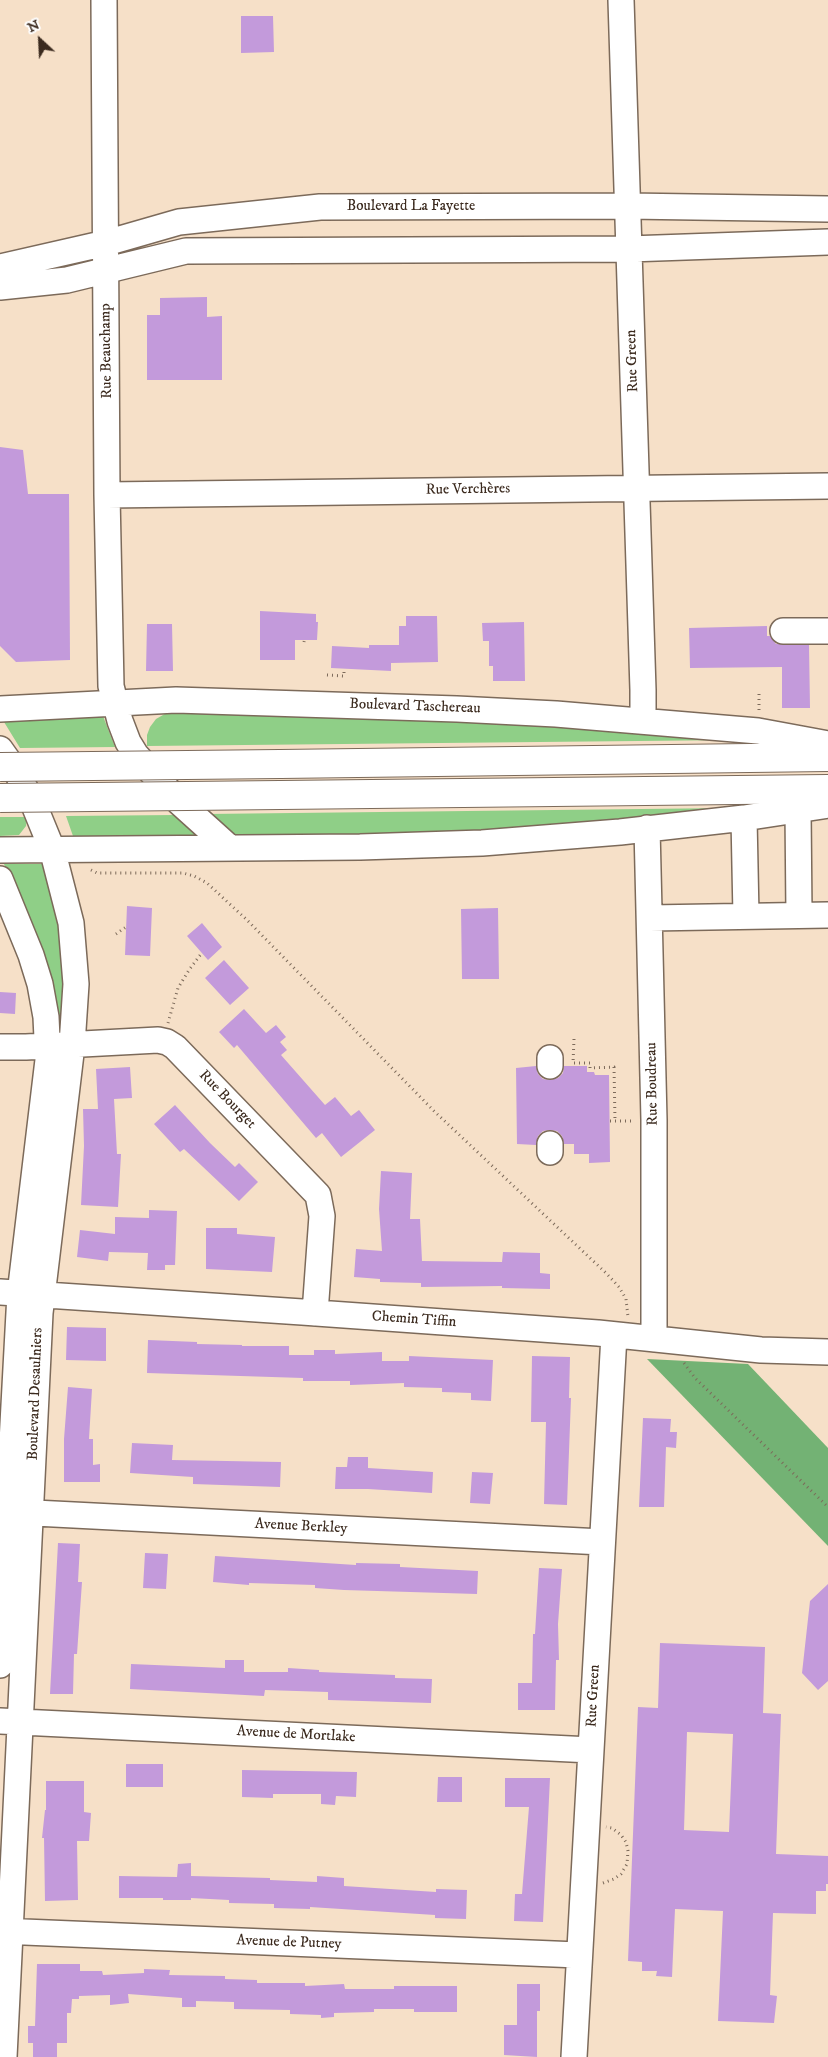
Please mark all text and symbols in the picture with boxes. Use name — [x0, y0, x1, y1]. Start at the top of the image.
north arrow — [15, 15, 65, 65]
text: N — [25, 16, 43, 37]
street label: Boulevard La Fayette — [347, 198, 475, 216]
street label: Rue Beauchamp — [97, 303, 117, 399]
street label: Rue Green — [623, 329, 643, 393]
street label: Rue Verchères — [426, 480, 510, 500]
street label: Boulevard Taschereau — [349, 696, 481, 718]
street label: Rue Boudreau — [643, 1042, 663, 1126]
street label: Rue Bourget — [195, 1067, 259, 1133]
street label: Chemin Tiffin — [371, 1308, 457, 1332]
street label: Boulevard Desaulniers — [25, 1327, 47, 1461]
street label: Avenue Berkley — [254, 1516, 348, 1538]
street label: Rue Green — [583, 1664, 605, 1728]
street label: Avenue de Mortlake — [236, 1723, 356, 1747]
street label: Avenue de Putney — [236, 1932, 342, 1954]

